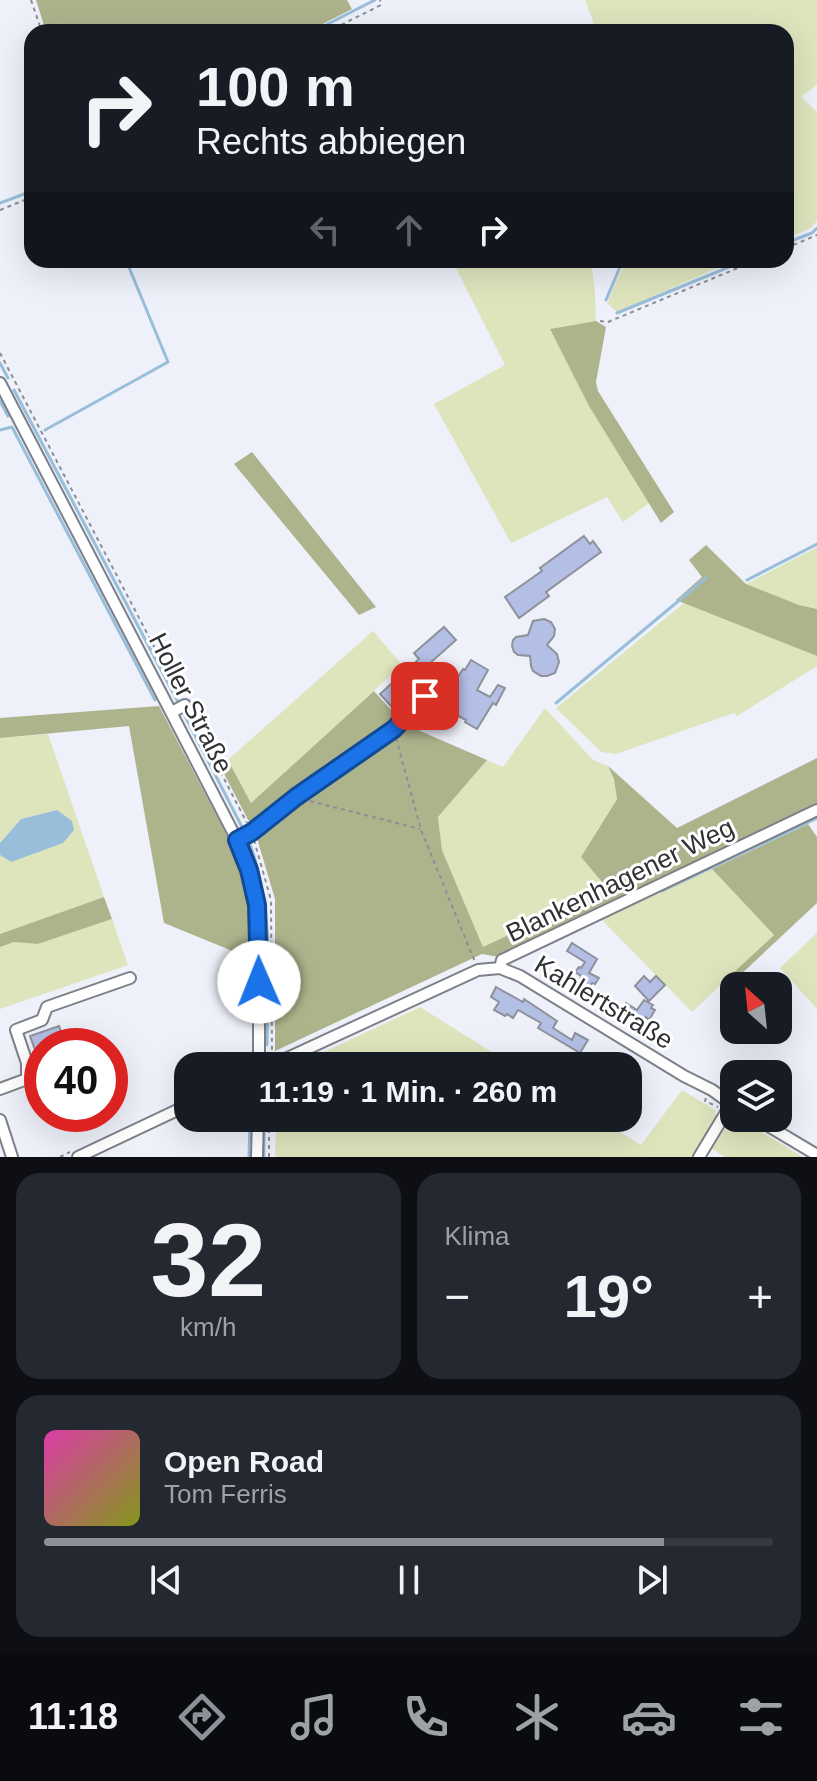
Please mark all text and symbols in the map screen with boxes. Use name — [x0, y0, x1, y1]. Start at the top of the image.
text: 100 m — [196, 55, 355, 118]
icon: right — [64, 56, 168, 160]
text: Rechts abbiegen — [196, 121, 466, 162]
icon: left — [303, 208, 347, 252]
icon: ahead — [387, 208, 431, 252]
icon: right — [471, 208, 515, 252]
street label: Holler Straße — [143, 628, 239, 778]
pin — [391, 662, 459, 730]
icon: arrive — [403, 674, 447, 718]
street label: Blankenhagener Weg — [501, 812, 739, 948]
position arrow — [217, 940, 301, 1024]
street label: Kahlertstraße — [529, 949, 679, 1055]
north arrow — [720, 972, 792, 1044]
map controls — [720, 972, 792, 1132]
speed limit sign: 40 — [24, 1028, 128, 1132]
button: layers — [720, 1060, 792, 1132]
text: 11:19 · 1 Min. · 260 m — [259, 1075, 557, 1108]
text: 32 — [150, 1202, 266, 1318]
text: Klima — [445, 1221, 510, 1251]
text: 19° — [563, 1263, 654, 1330]
text: − — [445, 1272, 470, 1321]
text: + — [747, 1272, 773, 1321]
text: km/h — [180, 1312, 236, 1342]
text: Open Road — [164, 1445, 324, 1478]
text: Tom Ferris — [164, 1479, 287, 1509]
icon: previous — [144, 1558, 188, 1602]
icon: pause — [387, 1558, 431, 1602]
icon: next — [630, 1558, 674, 1602]
icon: directions — [174, 1689, 230, 1745]
icon: music — [286, 1689, 342, 1745]
icon: phone — [398, 1689, 454, 1745]
icon: climate — [509, 1689, 565, 1745]
icon: car — [621, 1689, 677, 1745]
icon: filters — [733, 1689, 789, 1745]
text: 11:18 — [28, 1696, 118, 1737]

